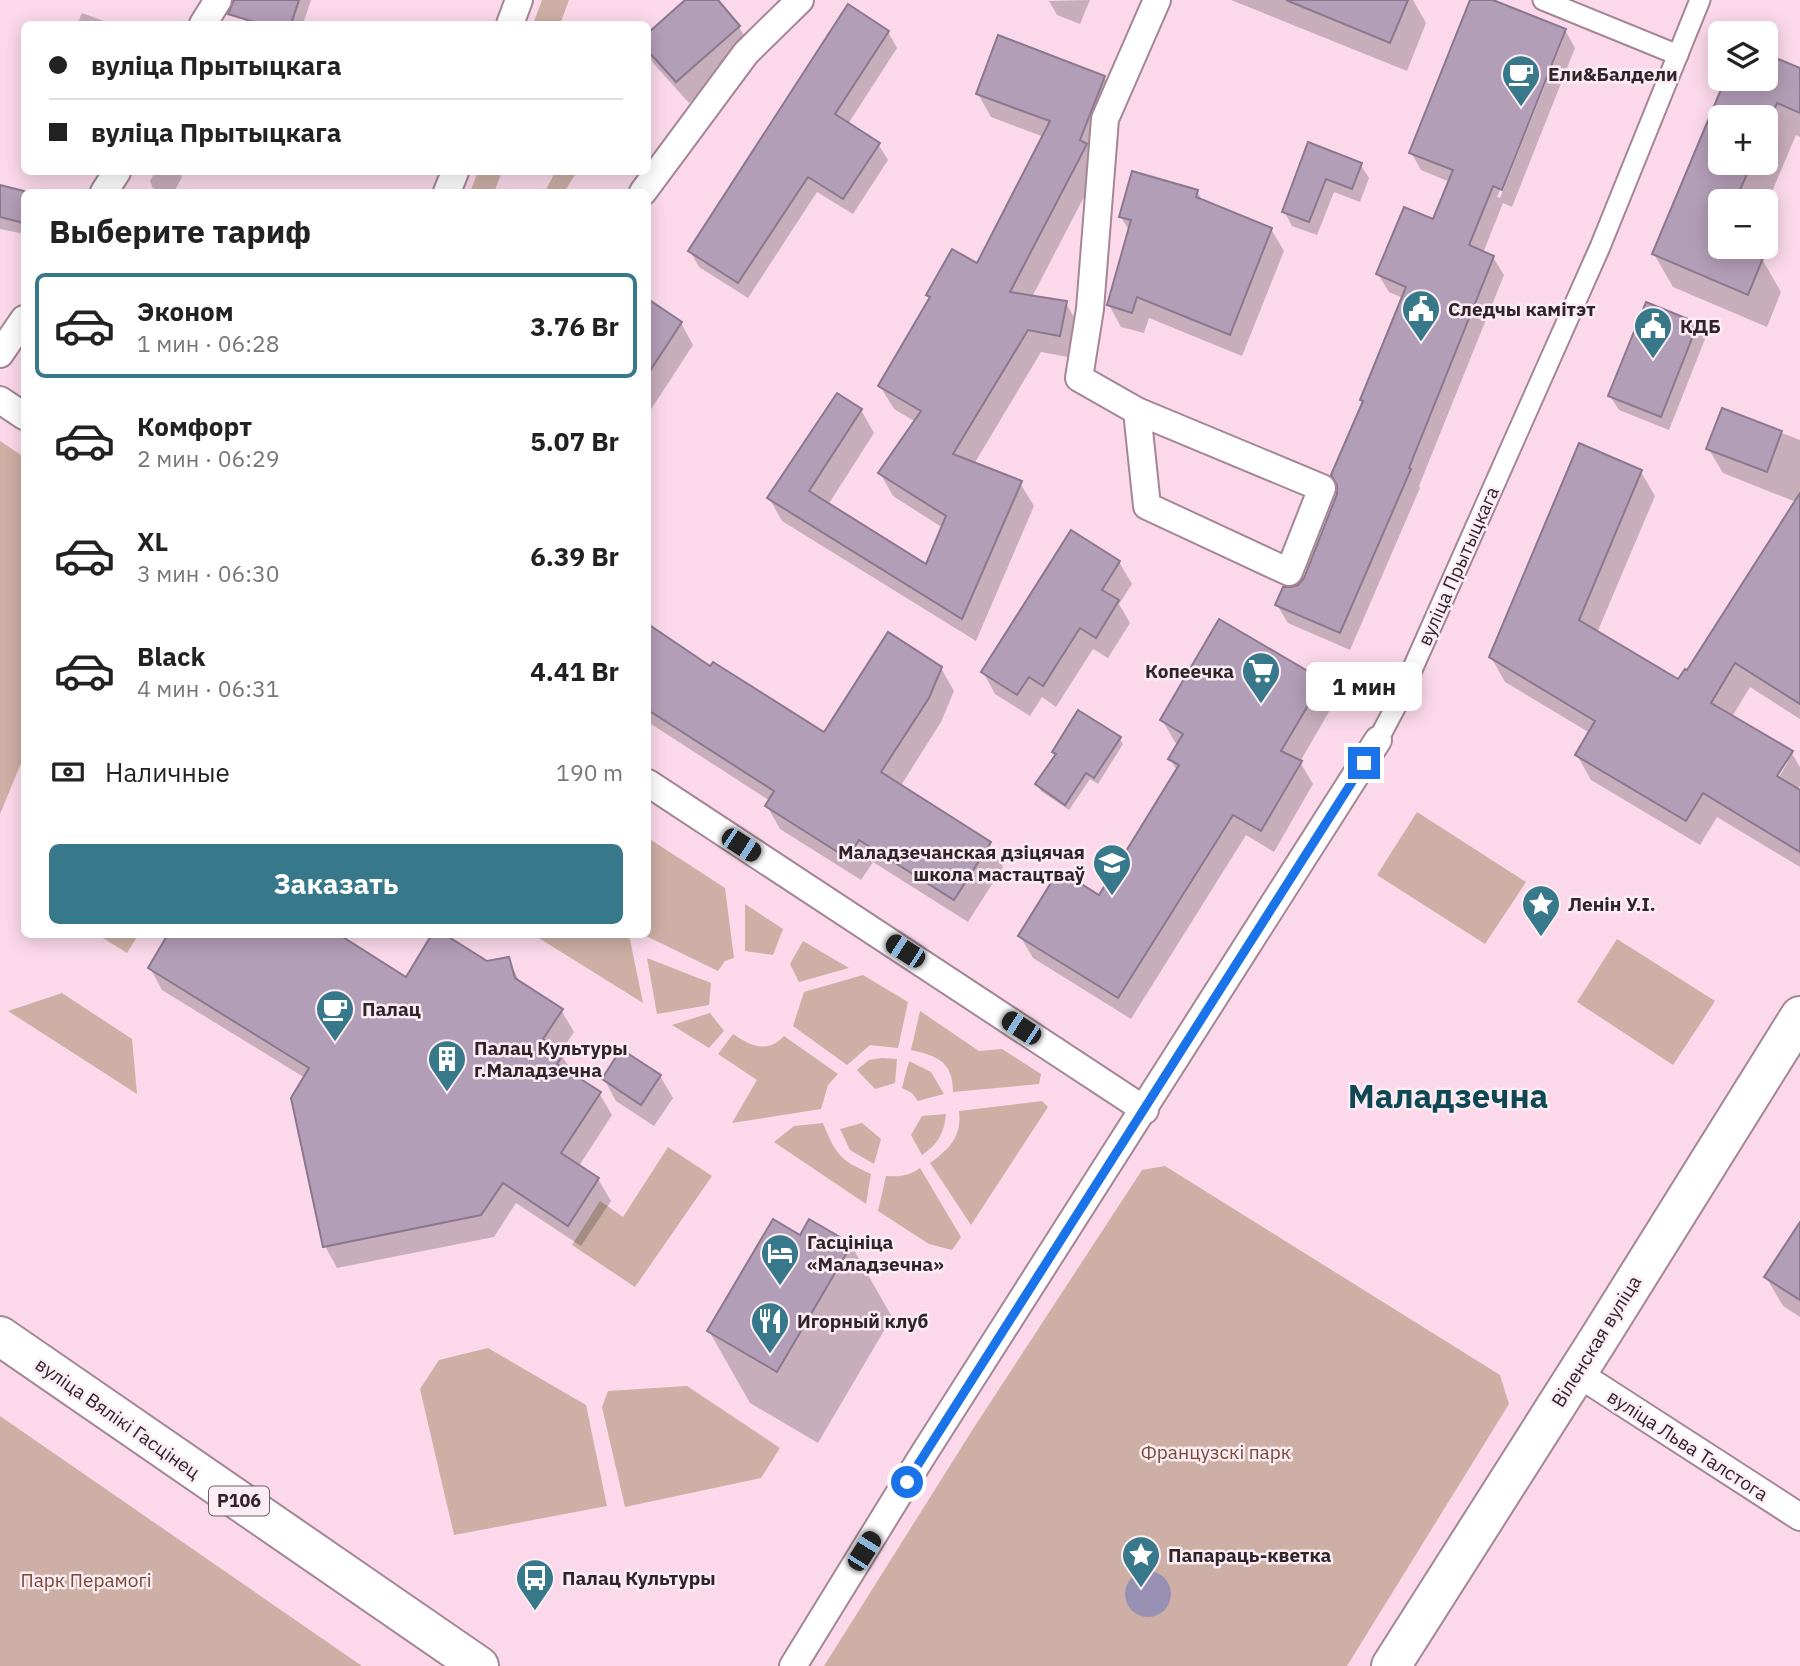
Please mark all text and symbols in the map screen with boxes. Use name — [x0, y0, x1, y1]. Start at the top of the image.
map controls — [1708, 21, 1778, 259]
button: layers — [1708, 21, 1778, 91]
text: вуліца Прытыцкага — [91, 48, 342, 82]
cafe icon: Ели&Балдели — [1500, 53, 1542, 108]
place label: Ели&Балдели — [1548, 62, 1678, 86]
button: + — [1708, 105, 1778, 175]
text: вуліца Прытыцкага — [91, 115, 342, 149]
button: − — [1708, 189, 1778, 259]
text: Выберите тариф — [49, 210, 311, 252]
public building icon: Следчы камітэт — [1400, 288, 1442, 343]
icon: car — [53, 294, 116, 357]
text: Эконом — [137, 294, 234, 328]
place label: Следчы камітэт — [1448, 297, 1596, 321]
public building icon: КДБ — [1632, 305, 1674, 360]
text: 3.76 Br — [530, 309, 619, 343]
place label: КДБ — [1680, 314, 1721, 338]
text: 1 мин · 06:28 — [137, 328, 280, 358]
icon: car — [53, 409, 116, 472]
text: Комфорт — [137, 409, 252, 443]
text: 5.07 Br — [530, 424, 619, 458]
text: 2 мин · 06:29 — [137, 443, 280, 473]
street label: вуліца Прытыцкага — [1412, 483, 1504, 649]
icon: car — [53, 524, 116, 587]
text: XL — [137, 524, 168, 558]
text: 6.39 Br — [530, 539, 619, 573]
text: 3 мин · 06:30 — [137, 558, 280, 588]
icon: car — [53, 639, 116, 702]
text: Black — [137, 639, 205, 673]
supermarket icon: Копеечка — [1240, 650, 1282, 705]
text: 4.41 Br — [530, 654, 619, 688]
place label: Копеечка — [1145, 659, 1234, 683]
callout: 1 мин — [1306, 662, 1422, 710]
text: 1 мин — [1332, 671, 1396, 701]
text: 4 мин · 06:31 — [137, 673, 280, 703]
route end — [1348, 747, 1380, 779]
icon: cash — [49, 753, 87, 791]
text: Наличные — [105, 755, 230, 789]
text: 190 m — [556, 757, 623, 787]
car — [718, 825, 765, 865]
place label: Маладзечанская дзіцячая школа мастацтваў — [838, 840, 1086, 886]
school or university icon: Маладзечанская дзіцячая школа мастацтваў — [1091, 842, 1133, 897]
button: Заказать — [49, 844, 623, 924]
place icon: Ленін У.І. — [1520, 883, 1562, 938]
place label: Ленін У.І. — [1568, 892, 1656, 916]
car — [882, 931, 929, 971]
cafe icon: Палац — [314, 988, 356, 1043]
place label: Палац — [362, 997, 421, 1021]
car — [998, 1008, 1045, 1048]
place label: Палац Культуры г.Маладзечна — [474, 1036, 628, 1082]
building icon: Палац Культуры г.Маладзечна — [426, 1038, 468, 1093]
district label: Маладзечна — [1348, 1074, 1548, 1117]
place label: Гасцініца «Маладзечна» — [807, 1230, 944, 1276]
hotel icon: Гасцініца «Маладзечна» — [759, 1232, 801, 1287]
street label: Віленская вуліца — [1546, 1271, 1646, 1411]
restaurant icon: Игорный клуб — [749, 1300, 791, 1355]
place label: Игорный клуб — [797, 1309, 928, 1333]
street label: вуліца Вялікі Гасцінец — [31, 1352, 205, 1484]
street label: вуліца Льва Талстога — [1603, 1384, 1773, 1506]
park label: Французскі парк — [1141, 1440, 1291, 1464]
route start — [891, 1466, 923, 1498]
road number: Р106 — [209, 1486, 269, 1516]
car — [844, 1528, 885, 1574]
place icon: Папараць-кветка — [1120, 1534, 1162, 1589]
place label: Папараць-кветка — [1168, 1543, 1331, 1567]
bus stop icon: Палац Культуры — [514, 1557, 556, 1612]
place label: Палац Культуры — [562, 1566, 716, 1590]
park label: Парк Перамогі — [21, 1568, 151, 1592]

